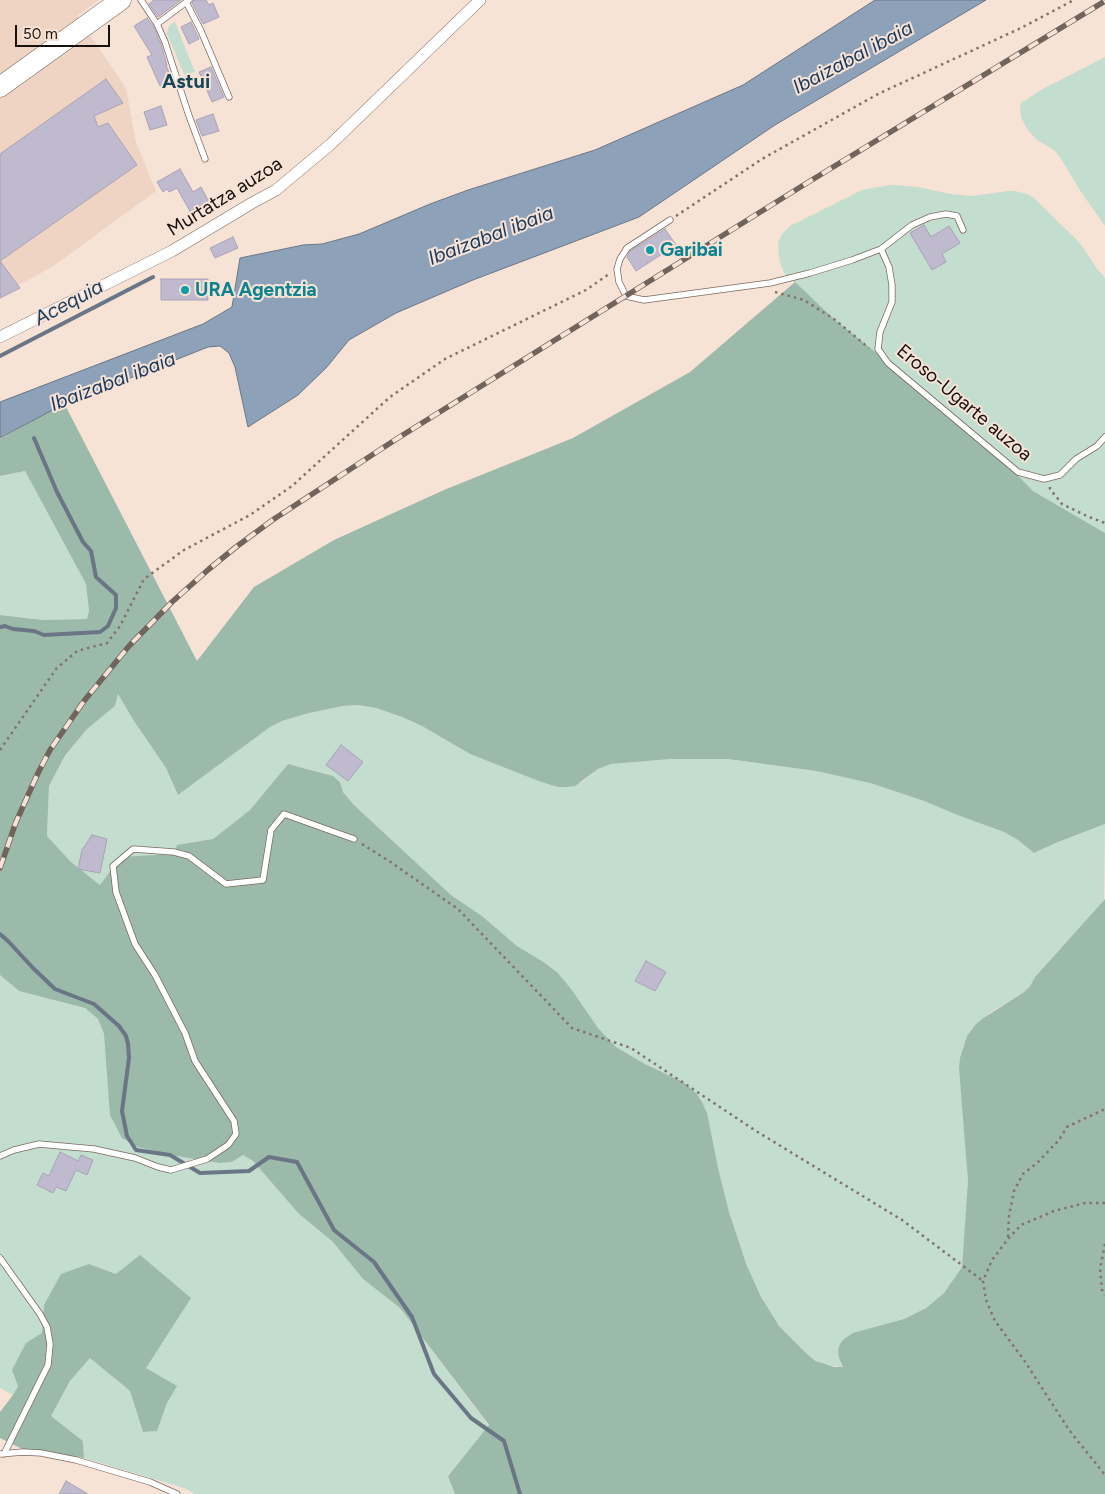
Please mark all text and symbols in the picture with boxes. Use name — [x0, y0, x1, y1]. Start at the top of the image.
scale bar — [18, 15, 112, 47]
water label: Ibaizabal ibaia — [789, 16, 917, 100]
text: 50 m — [23, 25, 58, 43]
district label: Astui — [162, 70, 210, 94]
street label: Murtatza auzoa — [163, 153, 287, 241]
water label: Ibaizabal ibaia — [425, 201, 557, 271]
place label: Garibai — [660, 239, 723, 261]
marker: Garibai — [644, 244, 656, 256]
water label: Acequia — [30, 275, 108, 331]
place label: URA Agentzia — [195, 279, 317, 301]
marker: URA Agentzia — [179, 284, 191, 296]
street label: Eroso-Ugarte auzoa — [892, 340, 1036, 466]
water label: Ibaizabal ibaia — [47, 347, 179, 417]

